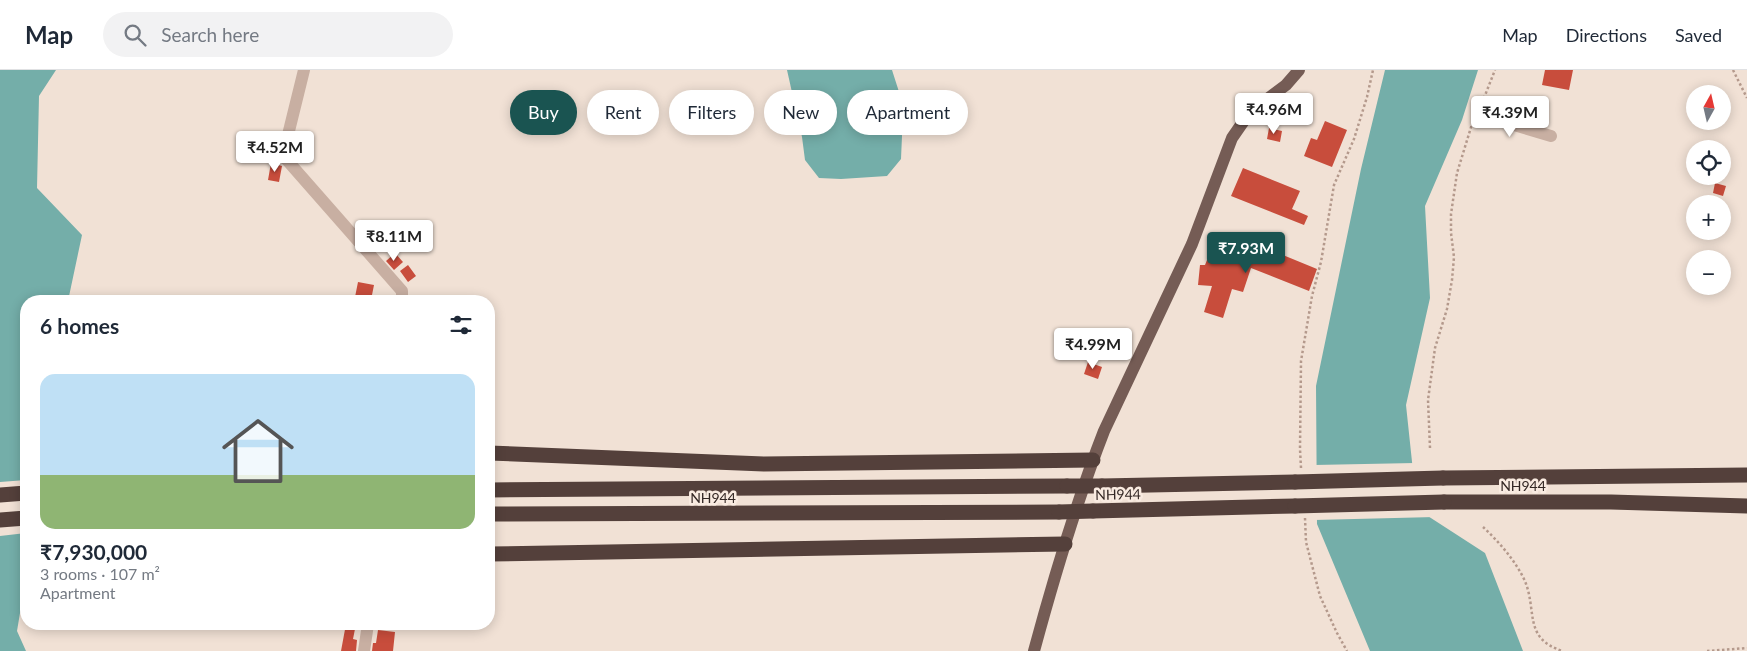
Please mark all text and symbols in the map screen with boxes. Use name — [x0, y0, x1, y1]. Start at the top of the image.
search box — [103, 12, 453, 57]
text: Map — [25, 20, 73, 49]
icon: search — [121, 21, 149, 49]
text: Search here — [161, 23, 259, 46]
text: Map — [1502, 24, 1538, 46]
text: Directions — [1566, 24, 1647, 46]
text: Saved — [1675, 24, 1722, 46]
north arrow — [1686, 85, 1731, 130]
map controls — [1686, 85, 1731, 295]
chip: Buy — [510, 90, 577, 135]
chip: Rent — [587, 90, 659, 135]
chip: Filters — [669, 90, 754, 135]
chip: New — [764, 90, 837, 135]
chip: Apartment — [847, 90, 968, 135]
pin: ₹4.96M — [1233, 92, 1315, 135]
pin: ₹4.39M — [1469, 96, 1551, 138]
text: ₹4.96M — [1246, 99, 1302, 118]
text: ₹4.39M — [1482, 102, 1538, 121]
pin: ₹4.52M — [234, 131, 316, 173]
text: ₹4.52M — [247, 137, 303, 156]
button: locate — [1686, 140, 1731, 185]
button: + — [1686, 195, 1731, 240]
pin: ₹8.11M — [353, 220, 435, 262]
text: ₹8.11M — [366, 226, 422, 245]
pin: ₹7.93M — [1205, 232, 1287, 274]
text: ₹7.93M — [1218, 238, 1274, 257]
button: − — [1686, 250, 1731, 295]
icon: filters — [447, 311, 475, 339]
text: 6 homes — [40, 313, 119, 338]
pin: ₹4.99M — [1052, 328, 1134, 370]
text: ₹4.99M — [1065, 334, 1121, 353]
icon: home — [213, 406, 303, 496]
street label: NH944 — [1500, 477, 1546, 494]
street label: NH944 — [1095, 485, 1141, 503]
street label: NH944 — [690, 489, 736, 506]
text: ₹7,930,000 — [40, 539, 147, 564]
text: 3 rooms · 107 m² — [40, 564, 160, 583]
text: Apartment — [40, 583, 115, 602]

